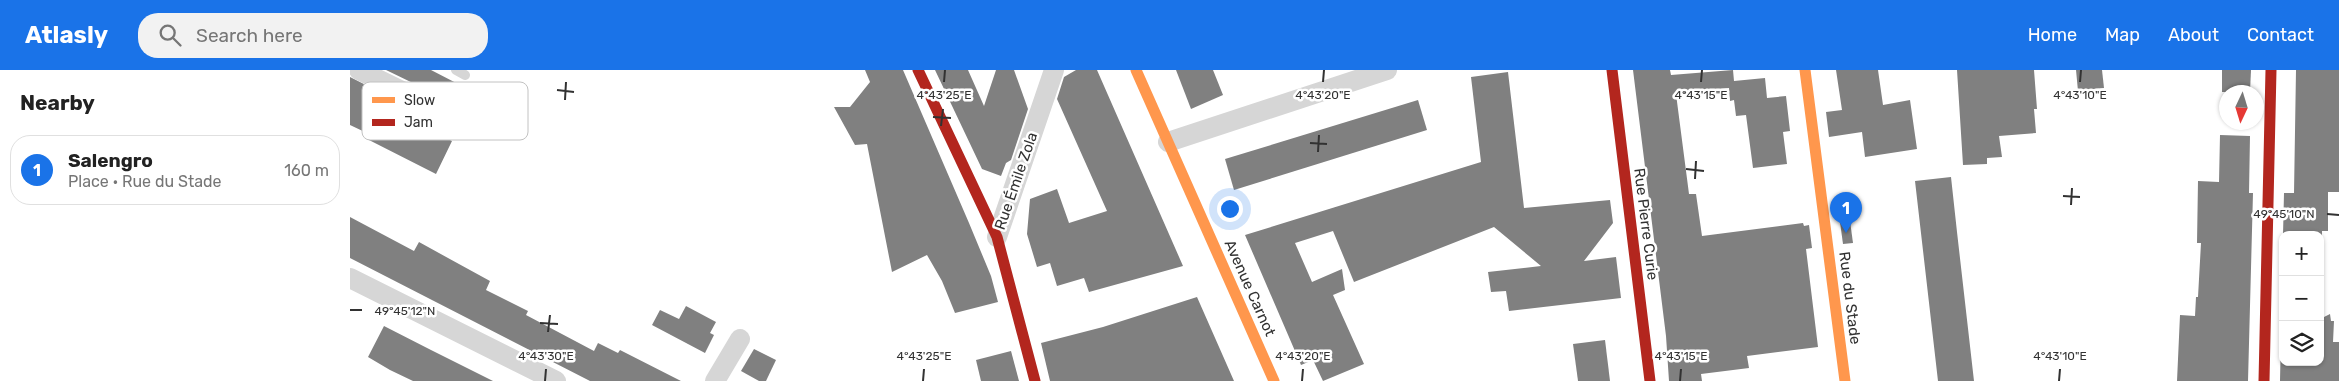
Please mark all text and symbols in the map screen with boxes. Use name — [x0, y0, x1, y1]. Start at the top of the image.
search box — [138, 13, 488, 58]
text: Atlasly — [25, 21, 108, 49]
icon: search — [156, 21, 184, 49]
text: Search here — [196, 24, 303, 47]
text: Home — [2028, 24, 2077, 46]
text: Map — [2105, 24, 2140, 46]
text: About — [2168, 24, 2219, 46]
text: Contact — [2247, 24, 2314, 46]
legend — [362, 82, 528, 140]
north arrow — [2219, 85, 2264, 130]
text: 4°43'25"E — [917, 88, 971, 102]
text: 4°43'20"E — [1295, 88, 1351, 102]
text: 4°43'15"E — [1675, 88, 1727, 102]
text: 4°43'10"E — [2053, 88, 2107, 102]
text: Nearby — [20, 90, 95, 115]
text: Slow — [404, 92, 435, 109]
text: Jam — [404, 114, 433, 131]
street label: Rue Émile Zola — [991, 130, 1041, 232]
text: Salengro — [68, 149, 153, 172]
text: 1 — [33, 161, 41, 180]
text: 160 m — [284, 161, 329, 180]
street label: Rue Pierre Curie — [1630, 167, 1662, 281]
text: Place · Rue du Stade — [68, 172, 222, 191]
pin: 1 — [1830, 192, 1862, 233]
your location — [1217, 196, 1243, 222]
text: 49°45'10"N — [2253, 207, 2315, 221]
map controls — [2279, 231, 2324, 366]
button: + — [2279, 231, 2324, 276]
street label: Avenue Carnot — [1221, 237, 1279, 339]
street label: Rue du Stade — [1835, 251, 1865, 345]
button: − — [2279, 276, 2324, 321]
text: 49°45'12"N — [375, 304, 435, 318]
button: layers — [2279, 321, 2324, 366]
text: 4°43'30"E — [518, 349, 574, 363]
text: 4°43'25"E — [897, 349, 951, 363]
text: 4°43'20"E — [1275, 349, 1331, 363]
text: 4°43'15"E — [1655, 349, 1707, 363]
text: 4°43'10"E — [2033, 349, 2087, 363]

